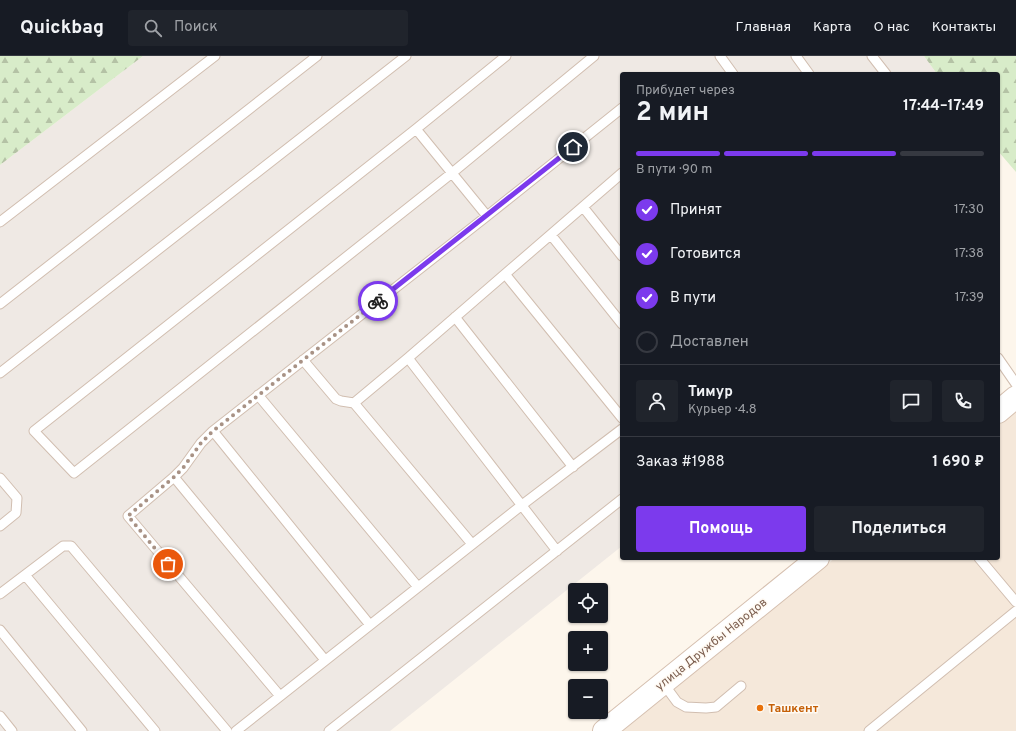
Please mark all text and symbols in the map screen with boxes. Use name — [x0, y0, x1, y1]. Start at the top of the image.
search box — [128, 10, 408, 46]
text: Quickbag — [20, 16, 104, 40]
icon: search — [142, 17, 164, 39]
text: Поиск — [174, 18, 218, 37]
text: Главная — [736, 19, 791, 36]
text: Карта — [813, 19, 851, 36]
text: О нас — [873, 19, 910, 36]
text: Контакты — [932, 19, 996, 36]
text: Прибудет через — [636, 83, 735, 99]
text: 2 мин — [636, 97, 709, 130]
text: 17:44–17:49 — [903, 97, 984, 116]
pin — [556, 130, 590, 164]
icon: home — [562, 136, 584, 158]
text: В пути · 90 m — [636, 162, 712, 178]
icon: check — [636, 199, 658, 221]
text: Принят — [670, 201, 722, 220]
text: 17:30 — [954, 202, 984, 218]
icon: check — [636, 243, 658, 265]
text: Готовится — [670, 245, 741, 264]
text: 17:38 — [954, 246, 984, 262]
courier — [358, 281, 398, 321]
icon: check — [636, 287, 658, 309]
text: В пути — [670, 289, 716, 308]
icon: bike — [367, 290, 389, 312]
text: 17:39 — [955, 290, 984, 306]
text: Доставлен — [670, 333, 749, 352]
button: person — [636, 380, 678, 422]
button: chat — [890, 380, 932, 422]
button: phone — [942, 380, 984, 422]
text: Тимур — [688, 383, 733, 402]
text: Курьер · 4.8 — [688, 402, 757, 418]
text: Заказ #1988 — [636, 453, 725, 472]
text: 1 690 ₽ — [932, 453, 984, 472]
button: Помощь — [636, 506, 806, 552]
button: Поделиться — [814, 506, 984, 552]
pin — [151, 547, 185, 581]
icon: bag — [157, 553, 179, 575]
map controls — [568, 583, 608, 719]
button: locate — [568, 583, 608, 623]
street label: улица Дружбы Народов — [652, 595, 771, 695]
button: + — [568, 631, 608, 671]
button: − — [568, 679, 608, 719]
place label: Ташкент — [768, 701, 819, 717]
marker: Ташкент — [755, 703, 765, 713]

